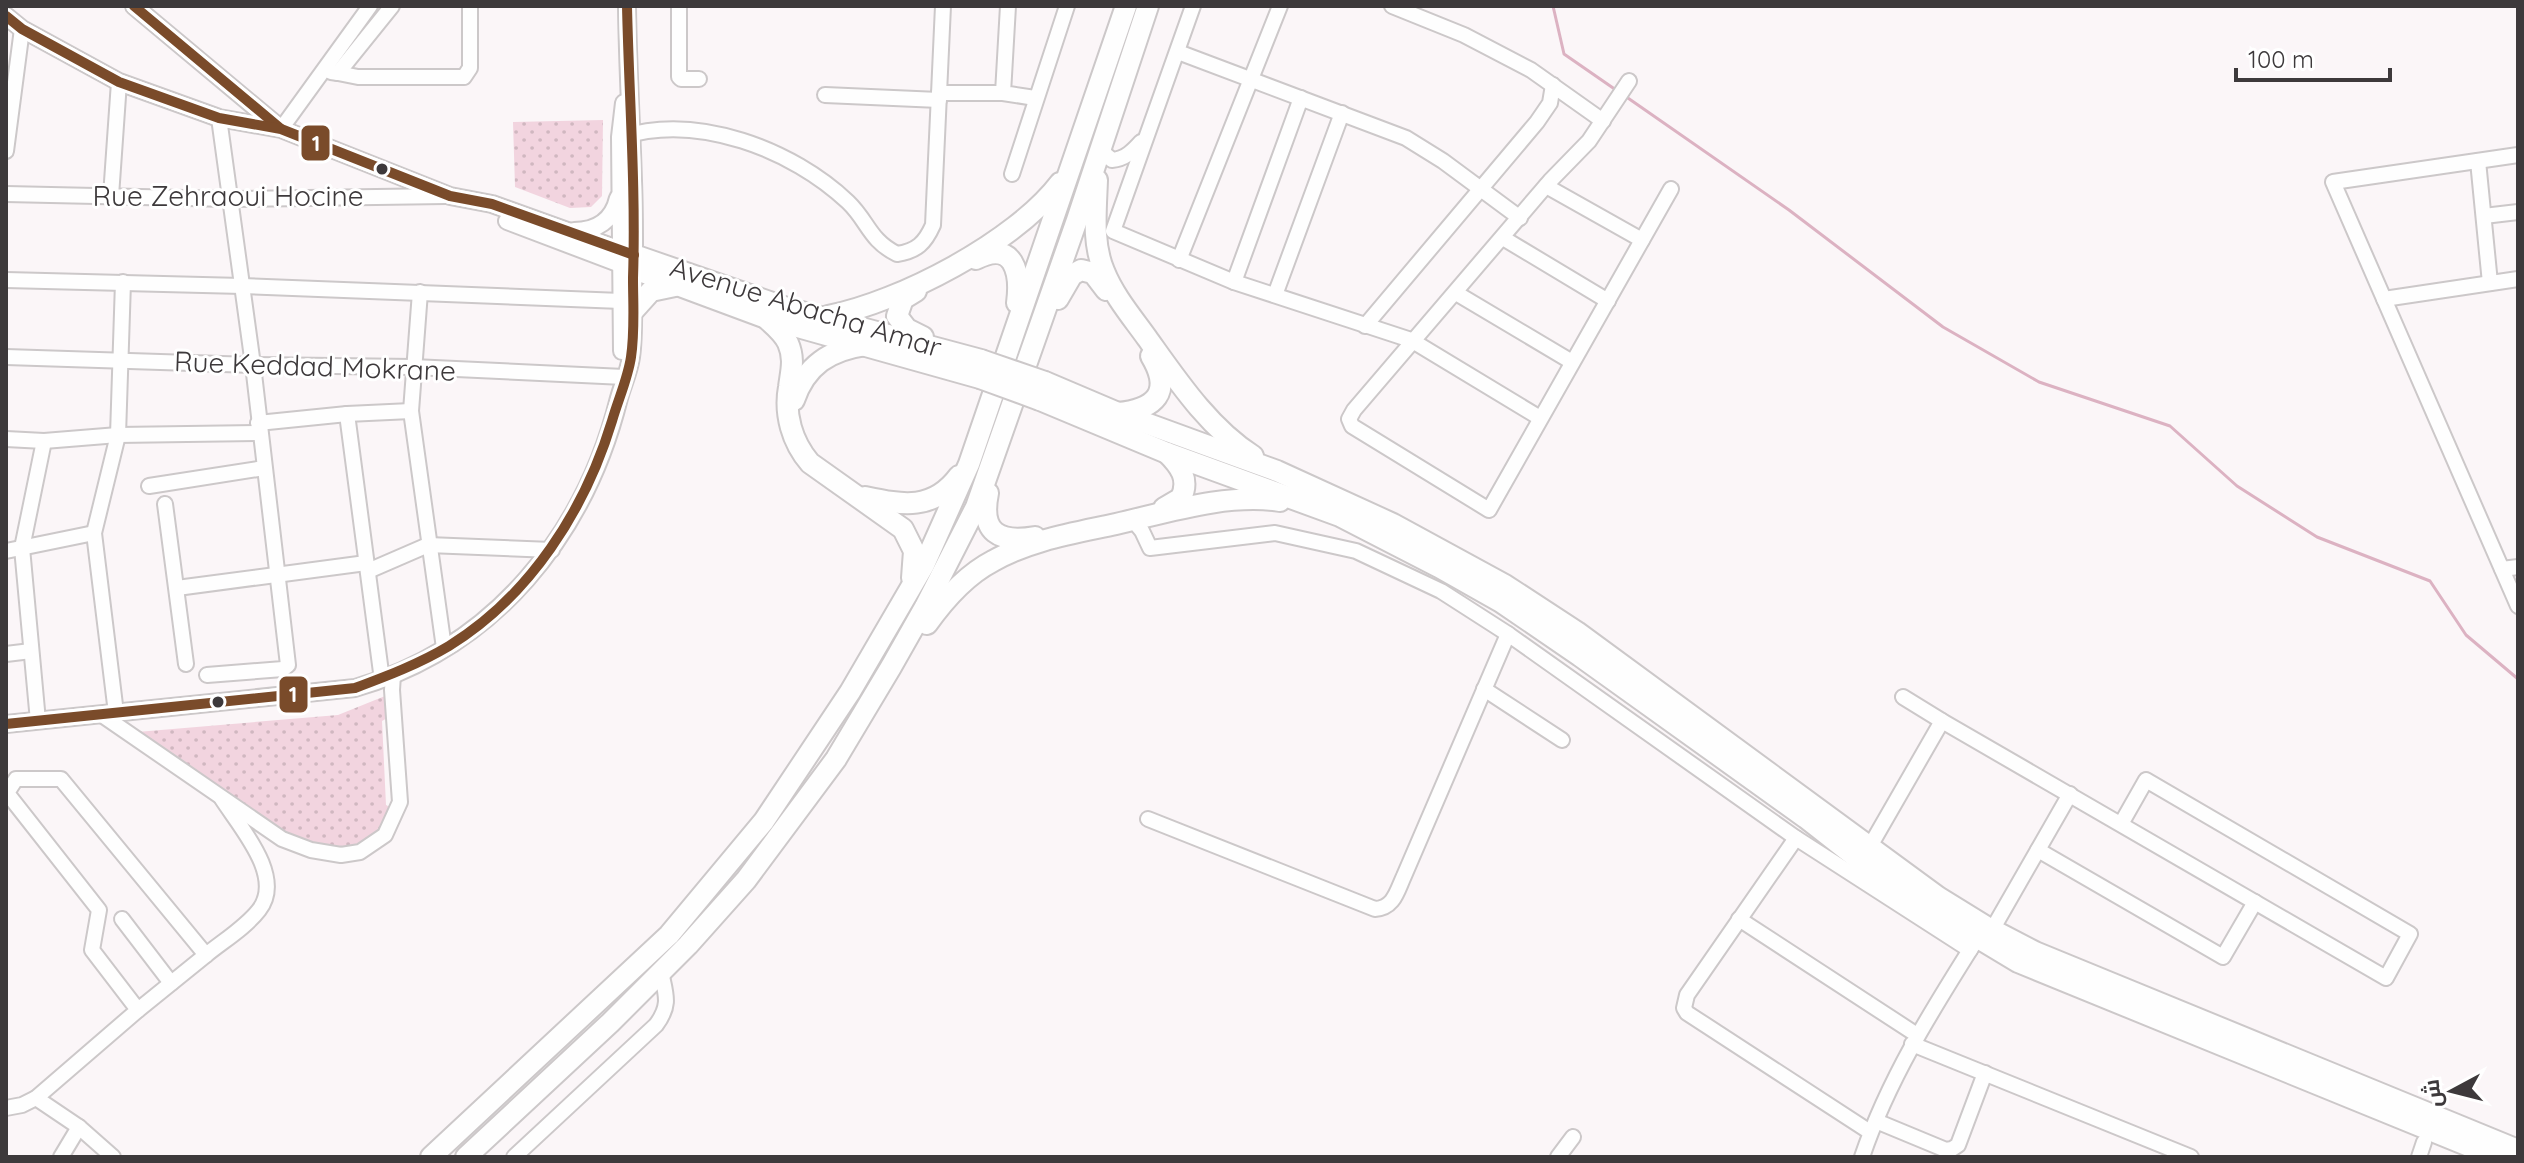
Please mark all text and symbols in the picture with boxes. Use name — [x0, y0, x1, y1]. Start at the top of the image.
scale bar — [2236, 32, 2390, 82]
text: 100 m — [2248, 44, 2314, 74]
line badge: 1 — [300, 124, 331, 162]
text: 1 — [312, 129, 320, 157]
unlabelled marker — [374, 161, 390, 177]
street label: Rue Zehraoui Hocine — [93, 178, 363, 213]
street label: Avenue Abacha Amar — [666, 249, 946, 365]
street label: Rue Keddad Mokrane — [173, 343, 457, 388]
line badge: 1 — [278, 675, 309, 714]
text: 1 — [289, 680, 297, 708]
unlabelled marker — [210, 694, 226, 710]
north arrow — [2412, 1051, 2492, 1131]
text: ش — [2417, 1078, 2448, 1109]

